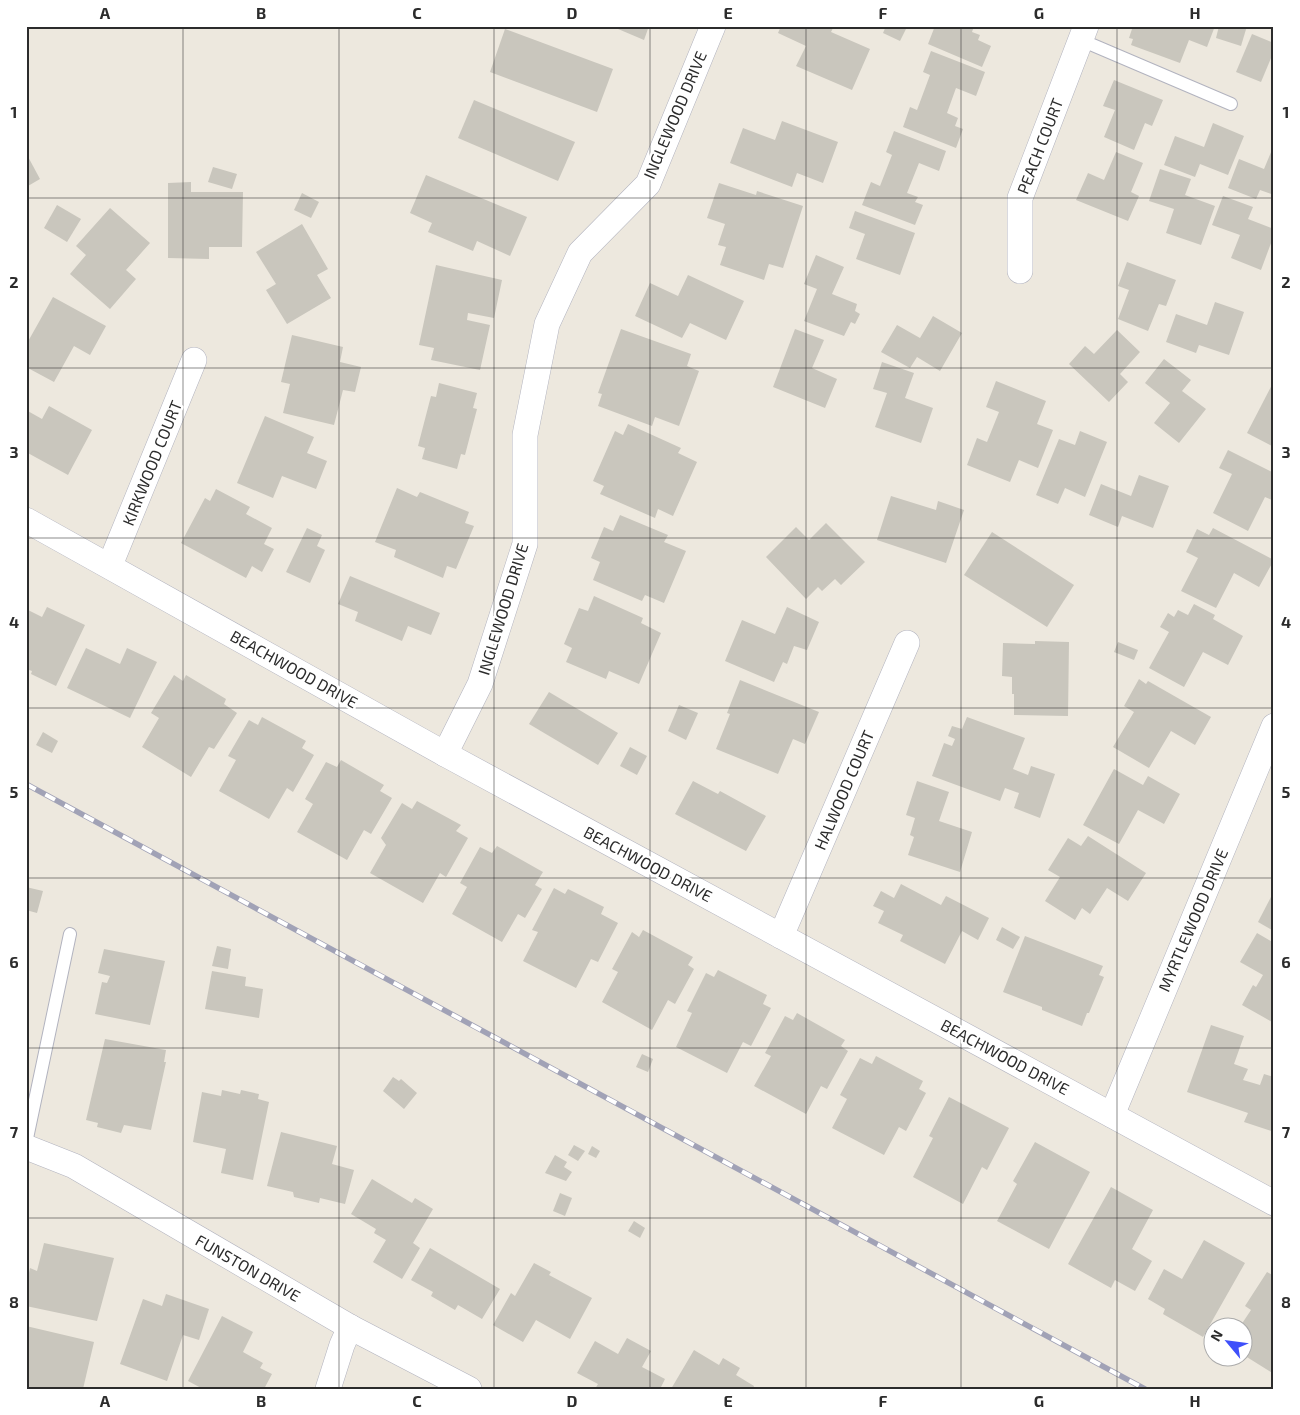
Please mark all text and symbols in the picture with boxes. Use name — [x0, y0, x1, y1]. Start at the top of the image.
text: A — [100, 3, 111, 22]
text: B — [256, 3, 266, 22]
text: C — [412, 3, 422, 22]
text: D — [567, 3, 578, 22]
text: E — [723, 3, 733, 22]
text: F — [879, 3, 888, 22]
text: G — [1034, 3, 1044, 22]
text: H — [1189, 3, 1201, 22]
street label: INGLEWOOD DRIVE — [639, 48, 710, 182]
street label: PEACH COURT — [1013, 95, 1066, 196]
text: 1 — [11, 102, 17, 121]
text: 1 — [1283, 102, 1289, 121]
text: 2 — [9, 272, 19, 291]
text: 2 — [1281, 272, 1291, 291]
street label: KIRKWOOD COURT — [118, 398, 185, 528]
text: 3 — [9, 442, 19, 461]
text: 3 — [1281, 442, 1291, 461]
street label: INGLEWOOD DRIVE — [473, 541, 532, 677]
text: 4 — [9, 612, 19, 631]
text: 4 — [1281, 612, 1291, 631]
street label: BEACHWOOD DRIVE — [227, 626, 361, 711]
street label: HALWOOD COURT — [810, 727, 877, 852]
text: 5 — [10, 782, 19, 801]
text: 5 — [1282, 782, 1291, 801]
street label: BEACHWOOD DRIVE — [581, 822, 716, 905]
street label: MYRTLEWOOD DRIVE — [1154, 845, 1231, 994]
text: 6 — [9, 952, 19, 971]
text: 6 — [1281, 952, 1291, 971]
street label: BEACHWOOD DRIVE — [938, 1015, 1073, 1098]
text: 7 — [10, 1122, 19, 1141]
text: 7 — [1282, 1122, 1291, 1141]
street label: FUNSTON DRIVE — [193, 1230, 304, 1305]
text: 8 — [9, 1292, 19, 1311]
text: 8 — [1281, 1292, 1291, 1311]
north arrow — [1202, 1318, 1252, 1368]
text: N — [1206, 1327, 1226, 1344]
text: A — [100, 1391, 111, 1410]
text: B — [256, 1391, 266, 1410]
text: C — [412, 1391, 422, 1410]
text: D — [567, 1391, 578, 1410]
text: E — [723, 1391, 733, 1410]
text: F — [879, 1391, 888, 1410]
text: G — [1034, 1391, 1044, 1410]
text: H — [1189, 1391, 1201, 1410]

